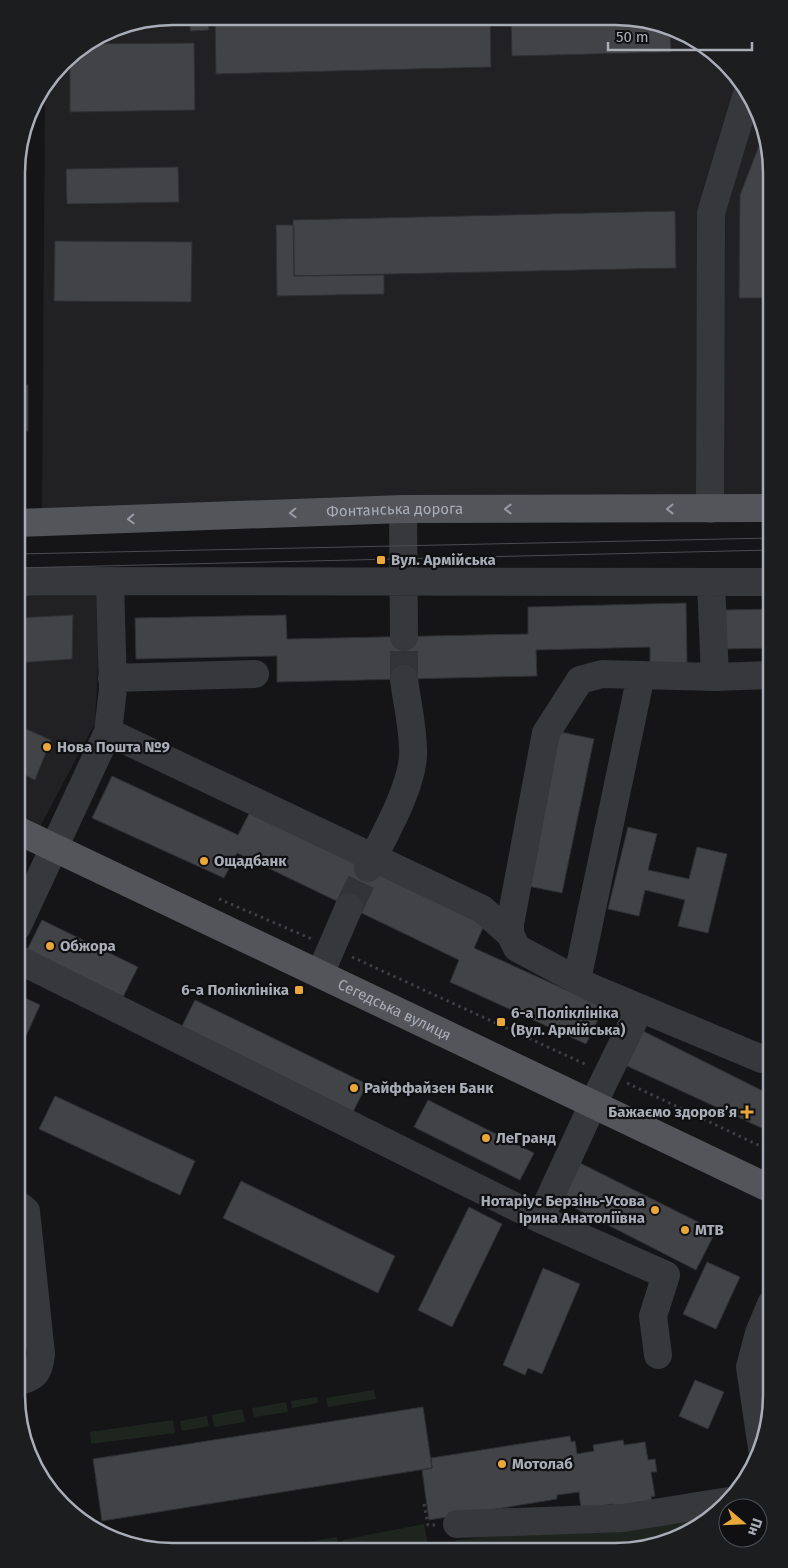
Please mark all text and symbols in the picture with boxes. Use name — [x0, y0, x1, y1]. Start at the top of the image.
scale bar — [608, 20, 752, 52]
text: 50 m — [616, 28, 649, 46]
street label: Фонтанська дорога — [326, 500, 463, 521]
one-way arrow — [504, 504, 512, 514]
one-way arrow — [666, 504, 674, 514]
one-way arrow — [289, 508, 297, 519]
one-way arrow — [126, 514, 134, 524]
place label: Вул. Армійська — [391, 551, 496, 569]
marker: Вул. Армійська — [375, 554, 387, 566]
place label: Нова Пошта №9 — [57, 738, 170, 756]
marker: Нова Пошта №9 — [41, 741, 53, 753]
place label: Ощадбанк — [214, 852, 287, 870]
marker: Ощадбанк — [198, 855, 210, 867]
place label: Обжора — [60, 937, 116, 955]
marker: Обжора — [44, 940, 56, 952]
street label: Сегедська вулиця — [335, 975, 454, 1044]
place label: 6-а Поліклініка — [181, 981, 289, 999]
marker: 6-а Поліклініка — [293, 984, 305, 996]
place label: 6-а Поліклініка (Вул. Армійська) — [511, 1004, 626, 1039]
marker: 6-а Поліклініка (Вул. Армійська) — [495, 1016, 507, 1028]
place label: Райффайзен Банк — [364, 1079, 494, 1097]
marker: Райффайзен Банк — [348, 1082, 360, 1094]
place label: Бажаємо здоровʼя — [608, 1103, 737, 1121]
marker: Бажаємо здоровʼя — [741, 1106, 753, 1118]
place label: ЛеГранд — [496, 1129, 557, 1147]
marker: ЛеГранд — [480, 1132, 492, 1144]
place label: Нотаріус Берзінь-Усова Ірина Анатоліївна — [481, 1192, 645, 1227]
marker: Нотаріус Берзінь-Усова Ірина Анатоліївна — [649, 1204, 661, 1216]
place label: МТВ — [695, 1221, 724, 1239]
marker: МТВ — [679, 1224, 691, 1236]
place label: Мотолаб — [512, 1455, 573, 1473]
marker: Мотолаб — [496, 1458, 508, 1470]
north arrow — [718, 1498, 768, 1548]
text: Пн — [744, 1516, 766, 1538]

